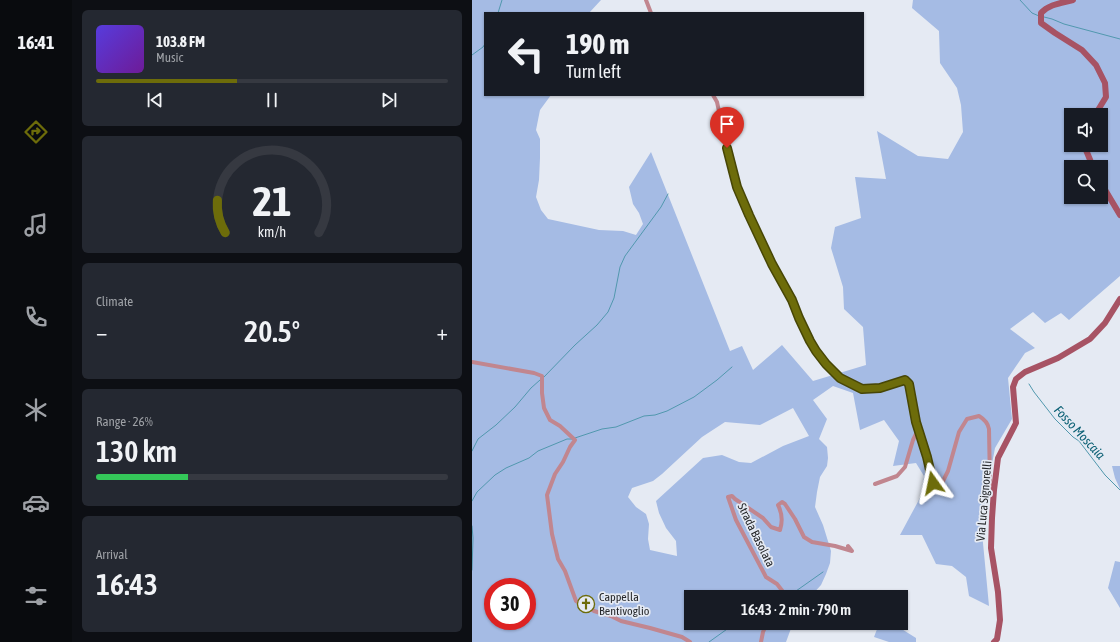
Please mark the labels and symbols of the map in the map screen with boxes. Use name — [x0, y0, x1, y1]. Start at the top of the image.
pin — [710, 107, 744, 148]
water label: Fosso Moscaia — [1051, 403, 1108, 462]
street label: Via Luca Signorelli — [974, 460, 994, 542]
position arrow — [912, 462, 954, 504]
street label: Strada Basolata — [735, 501, 777, 569]
speed limit sign: 30 — [484, 578, 536, 630]
place label: Cappella Bentivoglio — [599, 590, 650, 618]
church icon: Cappella Bentivoglio — [576, 594, 596, 614]

